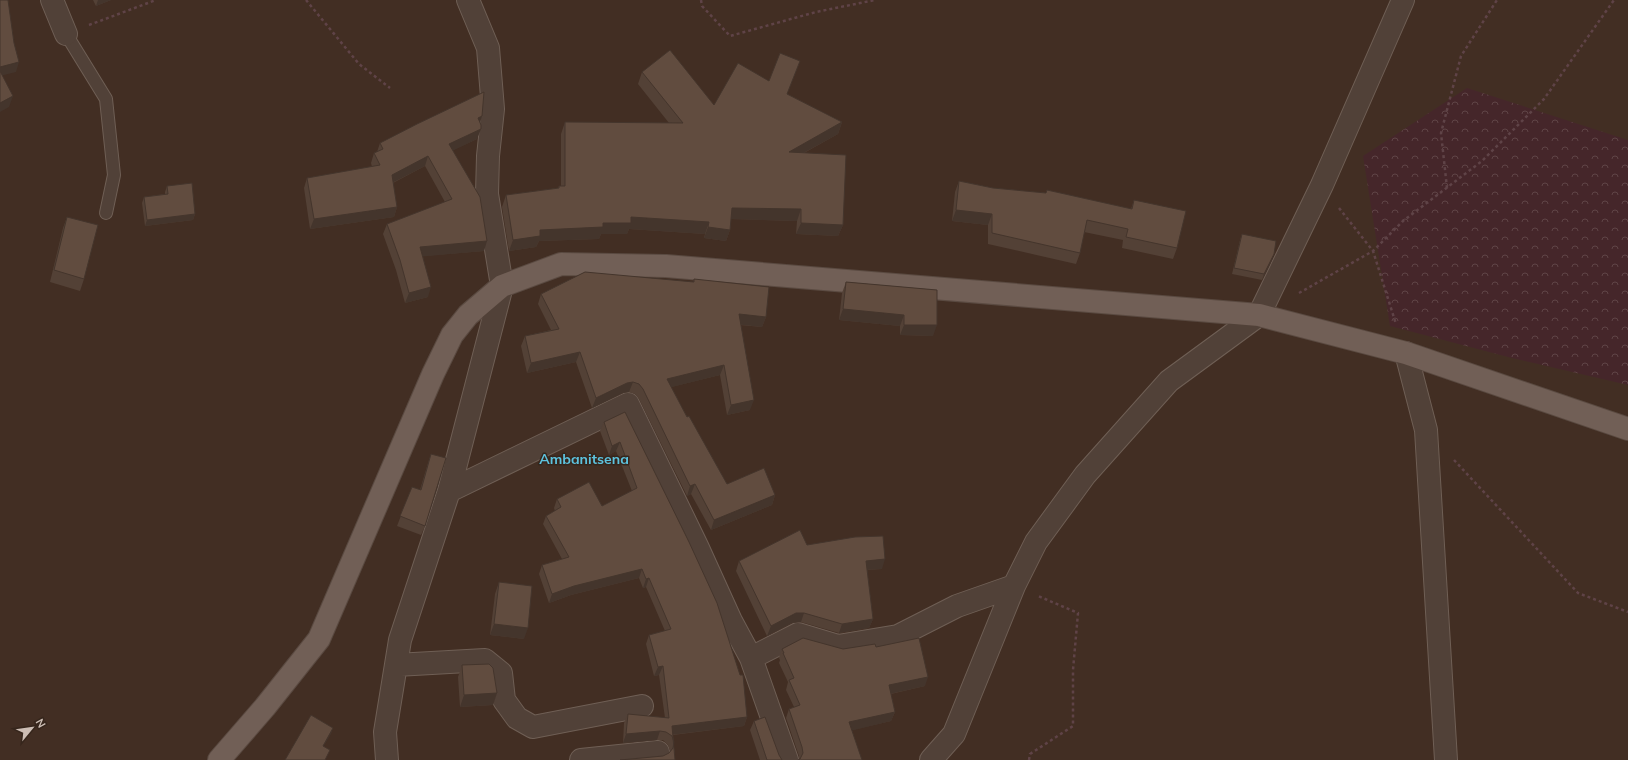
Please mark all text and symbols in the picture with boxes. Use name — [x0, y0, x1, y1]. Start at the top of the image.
district label: Ambanitsena — [539, 450, 629, 468]
north arrow — [12, 708, 52, 748]
text: N — [33, 716, 49, 730]

